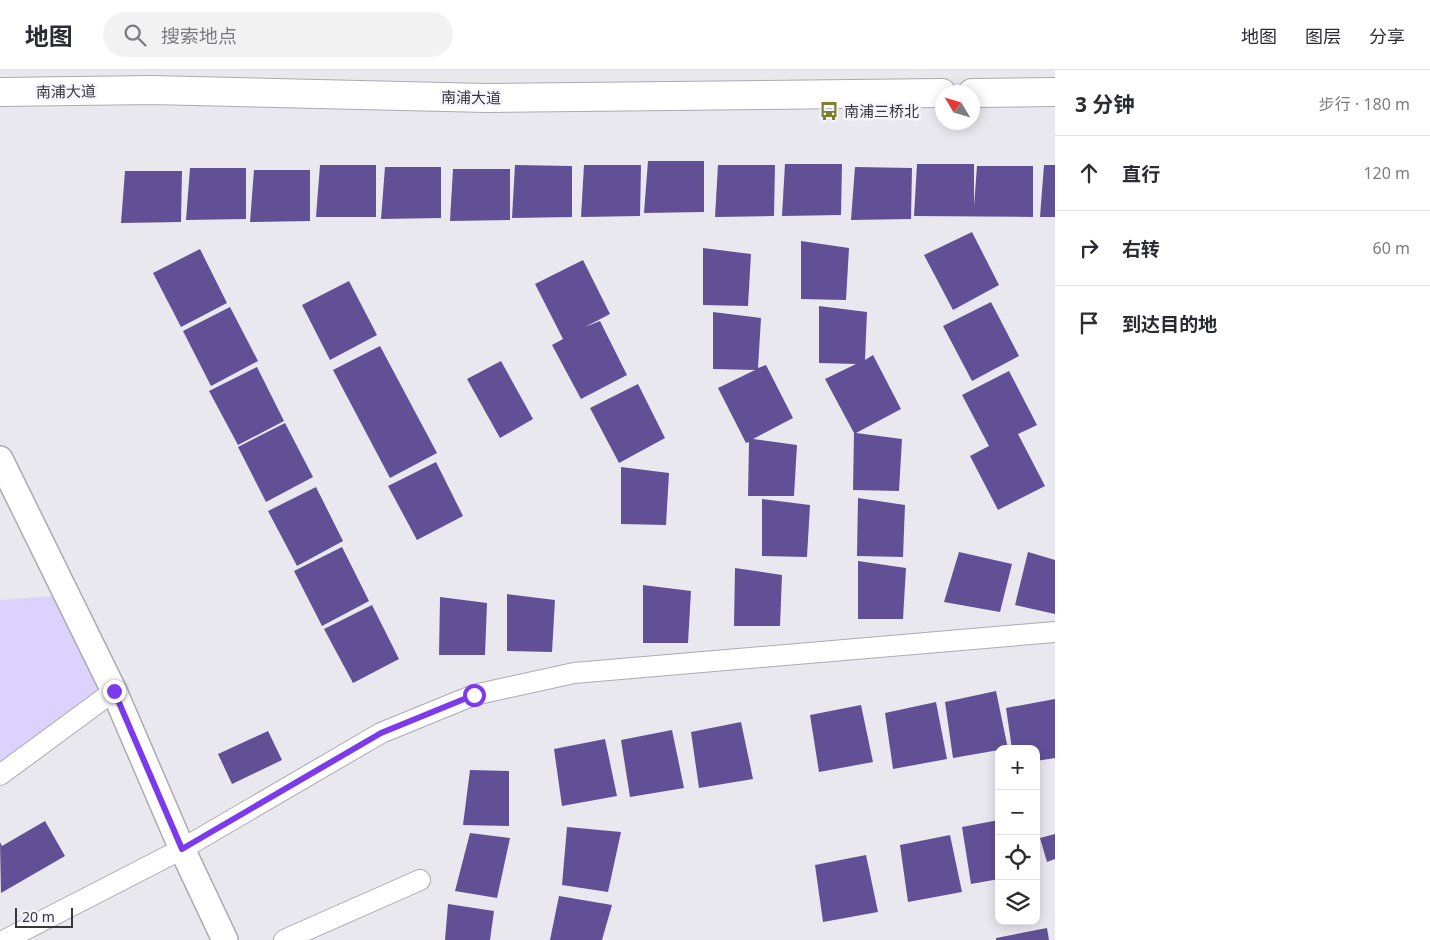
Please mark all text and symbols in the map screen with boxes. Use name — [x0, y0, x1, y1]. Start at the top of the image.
search box — [103, 12, 453, 57]
text: 地图 — [25, 19, 73, 52]
icon: search — [121, 21, 149, 49]
text: 搜索地点 — [161, 23, 237, 49]
text: 地图 — [1241, 24, 1277, 48]
text: 图层 — [1305, 24, 1341, 48]
text: 分享 — [1369, 24, 1405, 48]
street label: 南浦大道 — [36, 80, 96, 102]
north arrow — [935, 85, 980, 130]
street label: 南浦大道 — [441, 86, 501, 108]
text: 3 分钟 — [1075, 90, 1134, 118]
text: 步行 · 180 m — [1319, 93, 1410, 115]
bus stop icon: 南浦三桥北 — [818, 100, 840, 122]
place label: 南浦三桥北 — [844, 101, 919, 121]
icon: ahead — [1075, 159, 1103, 187]
text: 直行 — [1122, 161, 1160, 187]
text: 120 m — [1363, 162, 1410, 184]
icon: right — [1075, 234, 1103, 262]
text: 右转 — [1122, 236, 1160, 262]
text: 60 m — [1373, 237, 1410, 259]
icon: arrive — [1075, 309, 1103, 337]
text: 到达目的地 — [1122, 311, 1217, 337]
route end — [103, 680, 126, 703]
route start — [463, 684, 486, 707]
map controls — [995, 745, 1040, 925]
button: + — [995, 745, 1040, 790]
button: − — [995, 790, 1040, 835]
button: locate — [995, 835, 1040, 880]
button: layers — [995, 880, 1040, 925]
scale bar — [15, 905, 72, 928]
text: 20 m — [22, 907, 55, 926]

